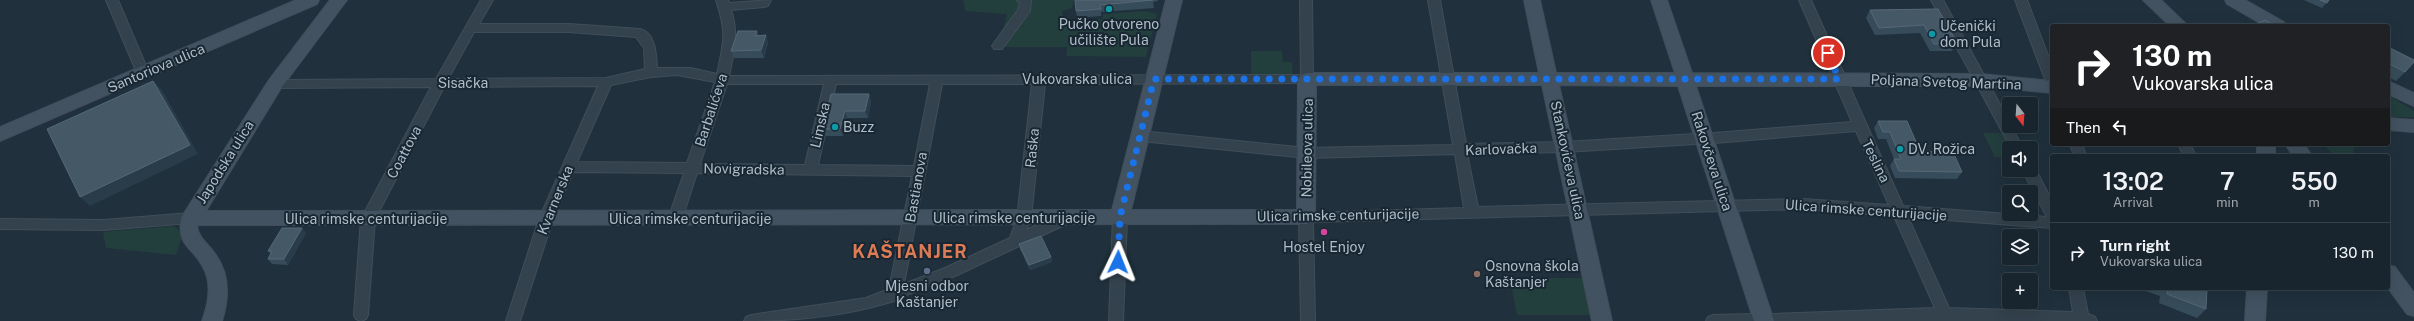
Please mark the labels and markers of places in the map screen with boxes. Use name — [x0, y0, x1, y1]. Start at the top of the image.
marker: Pučko otvoreno učilište Pula — [1104, 4, 1114, 14]
place label: Pučko otvoreno učilište Pula — [1059, 16, 1159, 48]
place label: Učenički dom Pula — [1940, 18, 2001, 50]
marker: Učenički dom Pula — [1927, 29, 1937, 39]
pin — [1811, 36, 1845, 70]
place label: Buzz — [843, 119, 874, 135]
marker: Buzz — [830, 122, 840, 132]
place label: DV. Rožica — [1908, 141, 1975, 157]
marker: DV. Rožica — [1895, 144, 1905, 154]
marker: Hostel Enjoy — [1319, 227, 1329, 237]
place label: Hostel Enjoy — [1283, 239, 1365, 255]
place label: Osnovna škola Kaštanjer — [1485, 258, 1579, 290]
marker: Mjesni odbor Kaštanjer — [922, 266, 932, 276]
marker: Osnovna škola Kaštanjer — [1472, 269, 1482, 279]
place label: Mjesni odbor Kaštanjer — [885, 278, 969, 310]

